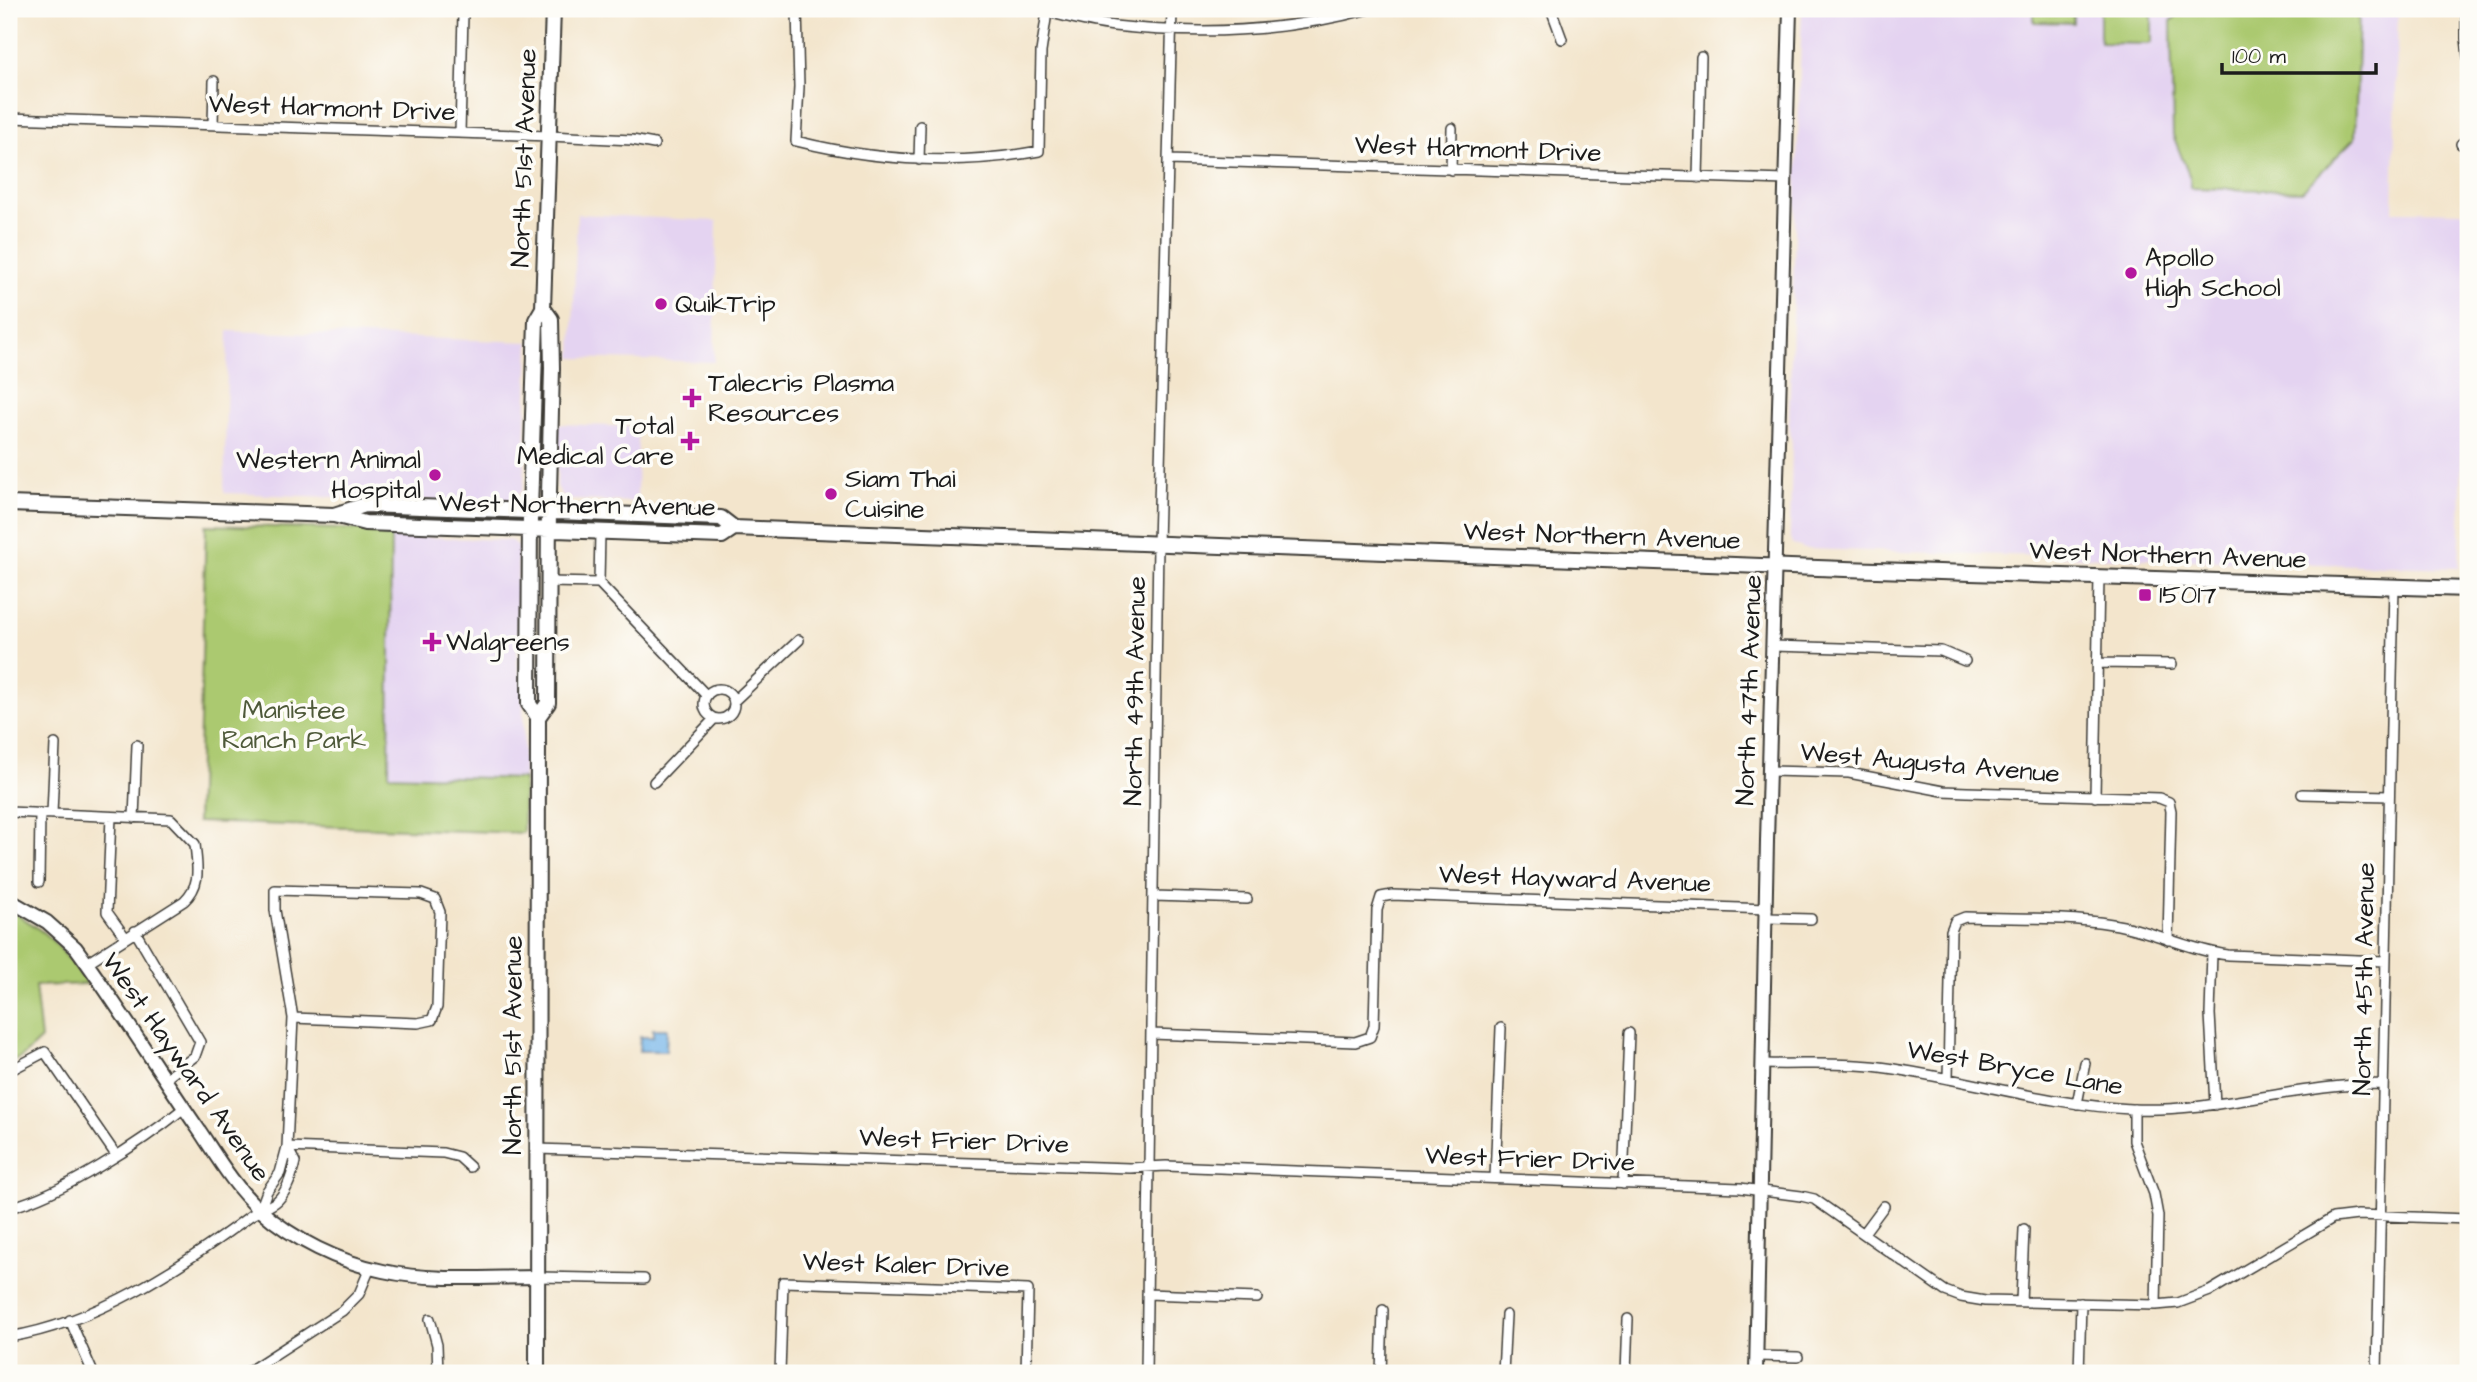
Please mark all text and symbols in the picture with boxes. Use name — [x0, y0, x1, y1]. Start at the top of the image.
scale bar — [2222, 32, 2376, 76]
text: 100 m — [2232, 42, 2287, 71]
street label: North 51st Avenue — [502, 48, 546, 268]
street label: West Harmont Drive — [208, 86, 456, 130]
street label: West Harmont Drive — [1354, 127, 1602, 171]
place label: Apollo High School — [2145, 240, 2281, 308]
marker: Apollo High School — [2123, 265, 2139, 281]
place label: QuikTrip — [675, 286, 776, 322]
marker: QuikTrip — [653, 296, 669, 312]
place label: Talecris Plasma Resources — [708, 365, 894, 431]
marker: Talecris Plasma Resources — [682, 388, 702, 408]
place label: Total Medical Care — [517, 408, 674, 474]
marker: Total Medical Care — [680, 431, 700, 451]
place label: Western Animal Hospital — [236, 442, 421, 508]
place label: Siam Thai Cuisine — [845, 461, 956, 527]
marker: Western Animal Hospital — [427, 467, 443, 483]
street label: West Northern Avenue — [438, 485, 716, 525]
marker: Siam Thai Cuisine — [823, 486, 839, 502]
street label: West Northern Avenue — [1463, 513, 1741, 559]
street label: West Northern Avenue — [2029, 532, 2307, 578]
street label: North 47th Avenue — [1727, 574, 1771, 806]
street label: North 49th Avenue — [1115, 576, 1155, 806]
place label: 15017 — [2159, 577, 2216, 613]
marker: 15017 — [2137, 587, 2153, 603]
place label: Walgreens — [446, 624, 570, 662]
marker: Walgreens — [424, 634, 440, 650]
park label: Manistee Ranch Park — [222, 692, 366, 758]
street label: West Augusta Avenue — [1798, 734, 2061, 794]
street label: West Hayward Avenue — [1438, 856, 1712, 904]
street label: North 45th Avenue — [2344, 862, 2384, 1096]
street label: North 51st Avenue — [495, 935, 531, 1155]
street label: West Hayward Avenue — [91, 945, 279, 1190]
street label: West Bryce Lane — [1904, 1031, 2126, 1107]
street label: West Frier Drive — [858, 1119, 1070, 1163]
street label: West Frier Drive — [1424, 1137, 1636, 1181]
street label: West Kaler Drive — [802, 1243, 1010, 1287]

